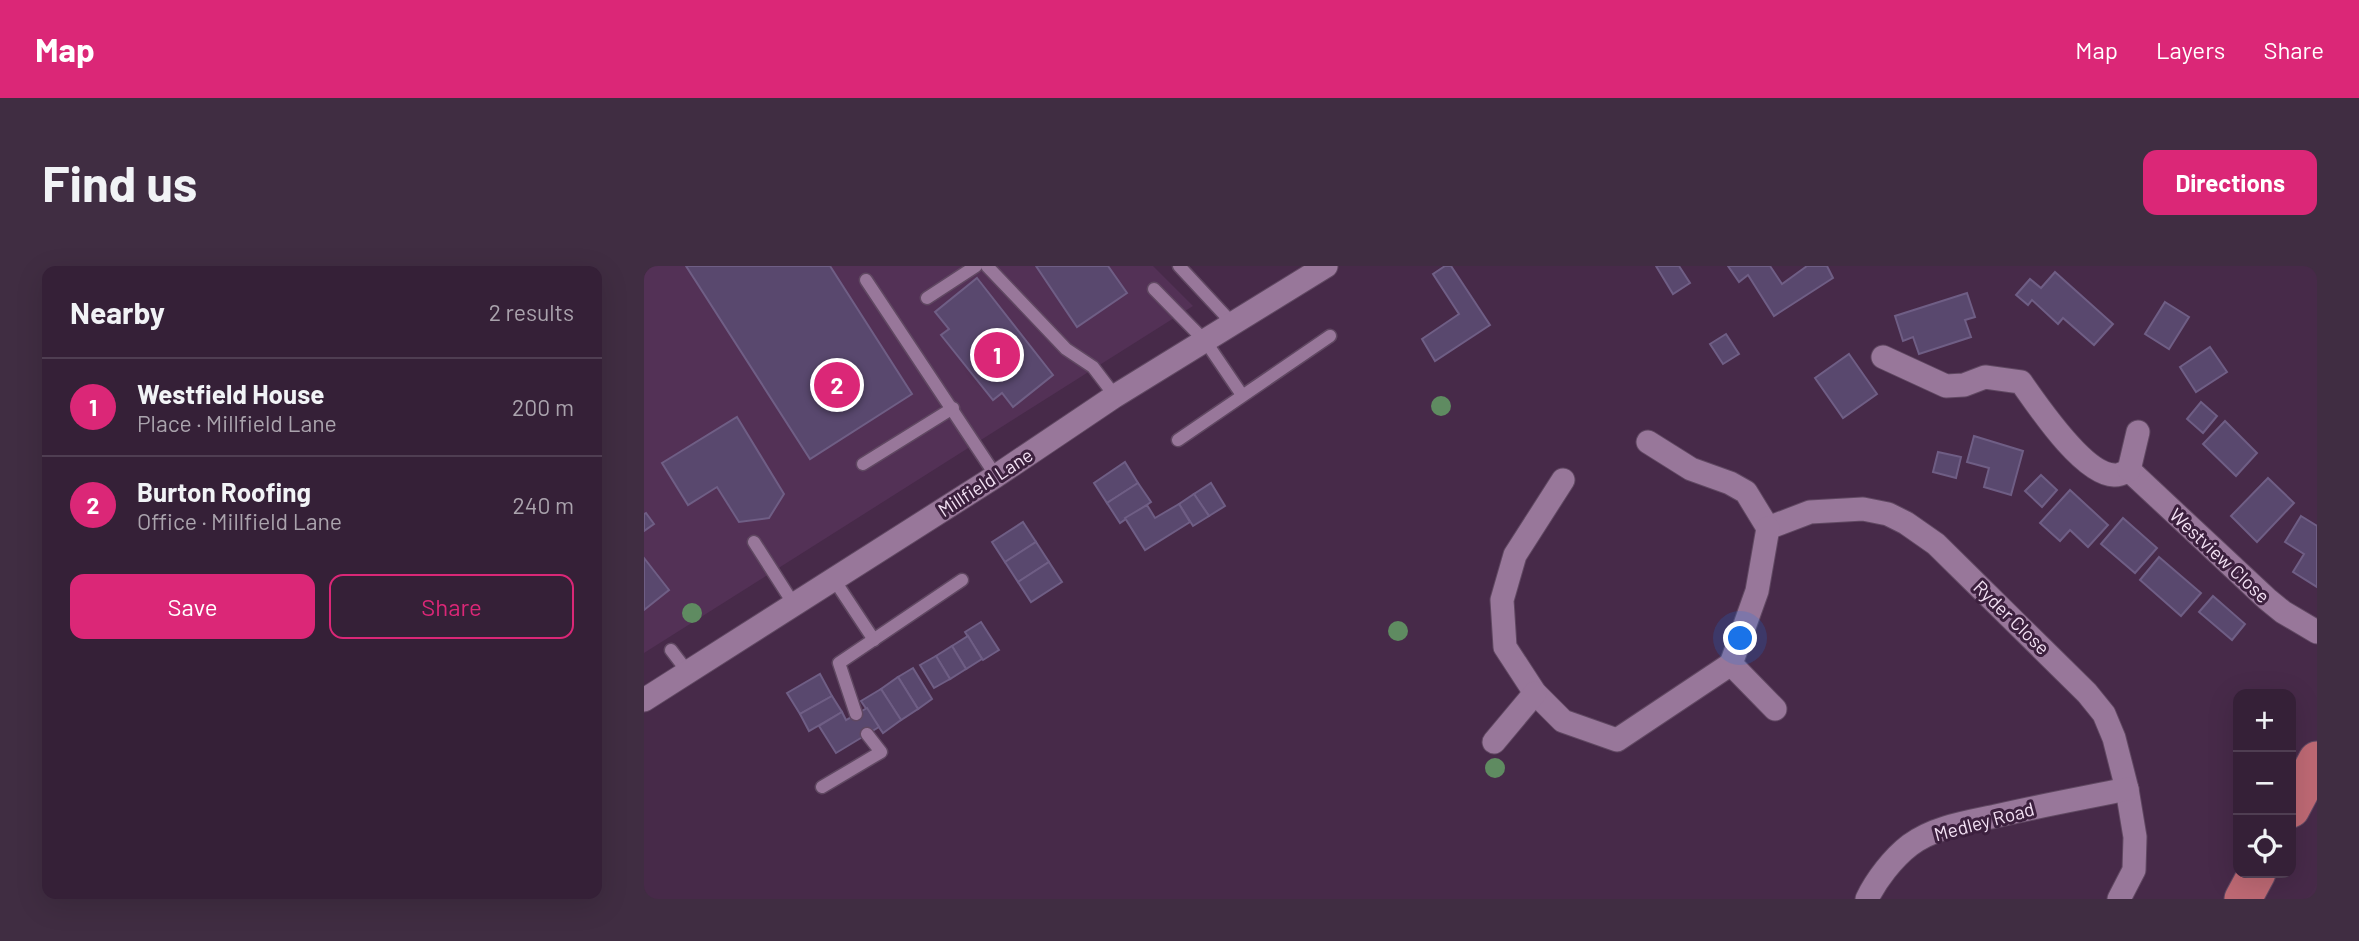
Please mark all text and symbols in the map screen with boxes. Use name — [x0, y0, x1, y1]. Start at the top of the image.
text: Map — [35, 29, 95, 69]
text: Map — [2075, 35, 2118, 64]
text: Layers — [2156, 35, 2225, 64]
text: Share — [2263, 35, 2324, 64]
button: Directions — [2143, 150, 2317, 215]
text: Find us — [42, 153, 197, 212]
text: Nearby — [70, 294, 165, 330]
text: 2 results — [489, 298, 574, 326]
pin: 1 — [974, 329, 1020, 381]
pin: 2 — [814, 359, 860, 411]
text: Westfield House — [137, 378, 324, 409]
text: 1 — [89, 393, 97, 421]
text: 200 m — [512, 393, 574, 421]
text: Place · Millfield Lane — [137, 409, 337, 437]
street label: Millfield Lane — [933, 443, 1037, 521]
text: Burton Roofing — [137, 476, 311, 507]
text: 2 — [87, 491, 99, 519]
text: 240 m — [512, 491, 574, 519]
street label: Westview Close — [2165, 503, 2275, 607]
text: Office · Millfield Lane — [137, 507, 342, 535]
button: Save — [70, 574, 315, 639]
button: Share — [329, 574, 574, 639]
street label: Ryder Close — [1969, 575, 2055, 659]
your location — [1723, 621, 1757, 655]
map controls — [2233, 689, 2296, 878]
button: + — [2233, 689, 2296, 752]
button: − — [2233, 752, 2296, 815]
street label: Medley Road — [1931, 797, 2037, 845]
button: locate — [2233, 815, 2296, 878]

